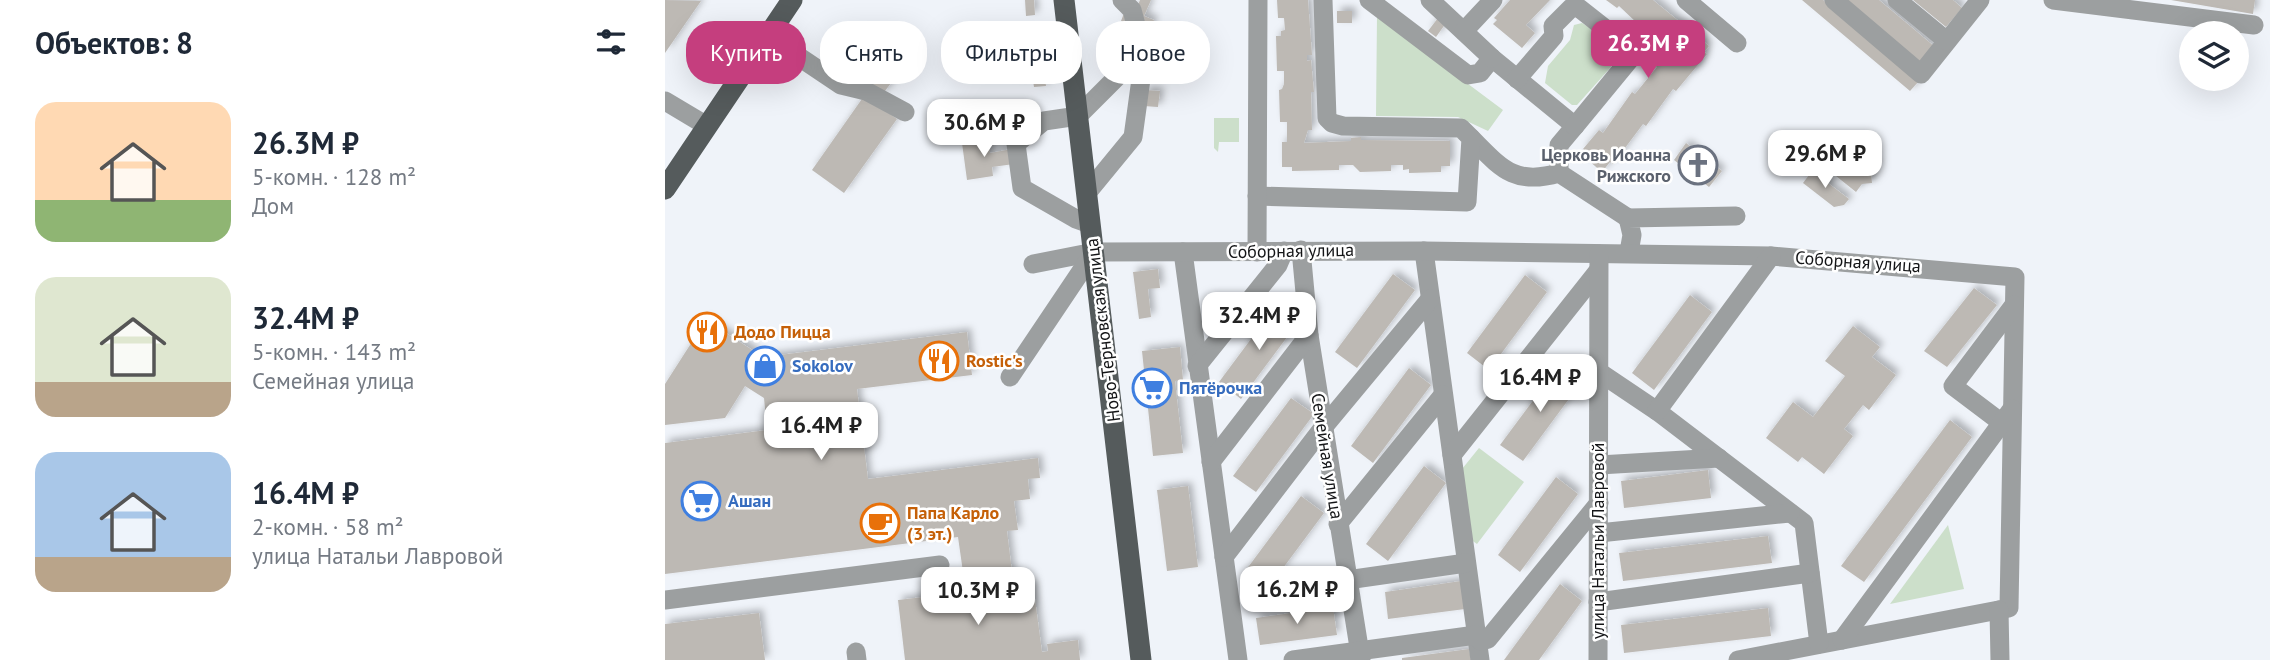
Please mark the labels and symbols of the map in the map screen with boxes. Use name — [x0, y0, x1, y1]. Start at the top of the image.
pin: 26.3M ₽ — [1583, 20, 1713, 80]
pin: 30.6M ₽ — [919, 100, 1049, 159]
pin: 29.6M ₽ — [1760, 130, 1890, 190]
place label: Церковь Иоанна Рижского — [1541, 143, 1671, 187]
church icon: Церковь Иоанна Рижского — [1677, 144, 1719, 186]
street label: Ново-Терновская улица — [1080, 237, 1125, 423]
street label: Соборная улица — [1228, 238, 1354, 263]
street label: Соборная улица — [1794, 246, 1922, 277]
pin: 32.4M ₽ — [1194, 292, 1324, 352]
restaurant icon: Додо Пицца — [686, 311, 728, 353]
place label: Додо Пицца — [734, 320, 831, 343]
restaurant icon: Rostic's — [918, 340, 960, 382]
shop icon: Sokolov — [744, 345, 786, 387]
place label: Rostic's — [966, 349, 1023, 372]
place label: Sokolov — [792, 354, 853, 377]
pin: 16.4M ₽ — [1475, 354, 1605, 414]
supermarket icon: Пятёрочка — [1131, 367, 1173, 409]
place label: Пятёрочка — [1179, 376, 1262, 399]
street label: Семейная улица — [1306, 391, 1349, 521]
pin: 16.4M ₽ — [756, 402, 886, 462]
street label: улица Натальи Лавровой — [1586, 443, 1609, 639]
supermarket icon: Ашан — [680, 480, 722, 522]
place label: Ашан — [728, 489, 771, 512]
place label: Папа Карло (3 эт.) — [907, 501, 1000, 545]
cafe icon: Папа Карло (3 эт.) — [859, 502, 901, 544]
pin: 16.2M ₽ — [1232, 566, 1362, 626]
pin: 10.3M ₽ — [913, 568, 1043, 627]

